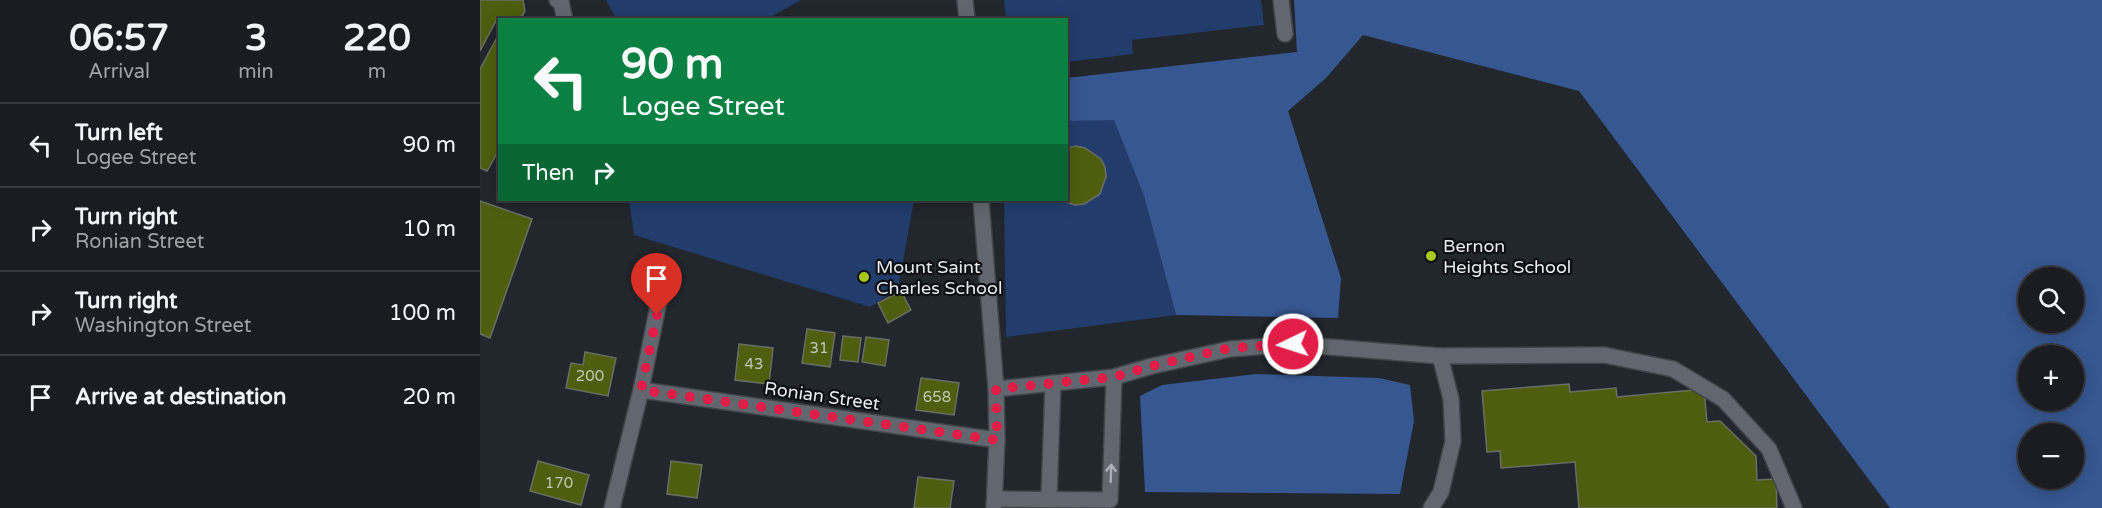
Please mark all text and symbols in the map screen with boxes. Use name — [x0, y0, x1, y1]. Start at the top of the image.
text: 06:57 — [69, 17, 169, 60]
text: 3 — [245, 17, 267, 60]
text: 220 — [343, 17, 411, 60]
text: 90 m — [621, 39, 723, 90]
icon: left — [522, 42, 600, 120]
text: Arrival — [88, 60, 150, 84]
text: min — [238, 60, 274, 84]
text: m — [368, 60, 386, 84]
text: Logee Street — [621, 90, 785, 123]
text: Turn left — [75, 120, 163, 146]
icon: left — [24, 129, 57, 162]
text: 90 m — [402, 132, 456, 158]
text: Logee Street — [75, 146, 196, 170]
icon: right — [587, 156, 620, 189]
text: Then — [522, 160, 575, 186]
text: Turn right — [75, 204, 177, 230]
icon: right — [24, 213, 57, 246]
text: 10 m — [402, 216, 456, 242]
text: Ronian Street — [75, 230, 204, 254]
place label: Bernon Heights School — [1443, 235, 1571, 278]
marker: Bernon Heights School — [1424, 249, 1438, 263]
pin — [631, 253, 682, 315]
place label: Mount Saint Charles School — [876, 256, 1003, 299]
icon: arrive — [640, 262, 673, 295]
map controls — [2018, 267, 2084, 489]
button: search — [2018, 267, 2084, 333]
marker: Mount Saint Charles School — [857, 270, 871, 284]
text: Turn right — [75, 288, 177, 314]
icon: right — [24, 297, 57, 330]
text: 100 m — [389, 300, 456, 326]
position arrow — [1261, 312, 1325, 376]
text: Washington Street — [75, 314, 251, 338]
house number: 31 — [810, 339, 828, 357]
button: + — [2018, 345, 2084, 411]
house number: 43 — [745, 355, 763, 373]
house number: 200 — [576, 367, 604, 385]
street label: Ronian Street — [763, 377, 881, 415]
icon: arrive — [24, 381, 57, 414]
text: Arrive at destination — [75, 384, 286, 410]
text: 20 m — [402, 384, 456, 410]
house number: 658 — [923, 388, 951, 406]
button: − — [2018, 423, 2084, 489]
one-way arrow — [1105, 463, 1116, 483]
house number: 170 — [545, 474, 573, 492]

